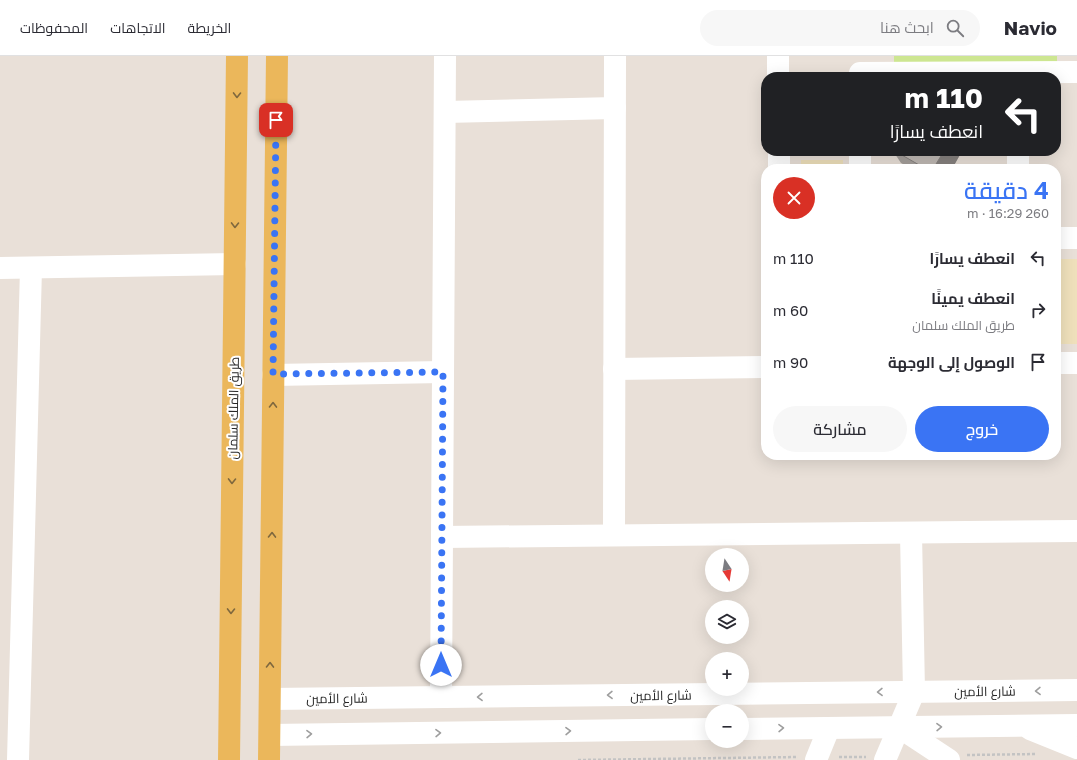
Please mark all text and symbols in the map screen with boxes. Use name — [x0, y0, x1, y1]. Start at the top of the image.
search box — [700, 10, 980, 46]
text: Navio — [1004, 16, 1057, 39]
icon: search — [944, 17, 966, 39]
text: ابحث هنا — [880, 18, 934, 36]
text: المحفوظات — [20, 19, 88, 36]
text: الاتجاهات — [110, 19, 166, 36]
text: الخريطة — [188, 19, 231, 36]
text: 110 m — [904, 81, 983, 114]
icon: left — [997, 88, 1049, 140]
one-way arrow — [233, 92, 241, 98]
pin — [259, 103, 293, 137]
icon: arrive — [265, 109, 287, 131]
text: انعطف يسارًا — [890, 120, 983, 142]
text: 4 دقيقة — [964, 175, 1049, 204]
button: close — [773, 177, 815, 219]
text: 260 m · 16:29 — [967, 205, 1049, 221]
one-way arrow — [231, 222, 239, 228]
icon: left — [1027, 247, 1049, 269]
text: 110 m — [773, 249, 814, 267]
text: انعطف يسارًا — [929, 249, 1015, 267]
text: انعطف يمينًا — [931, 289, 1015, 307]
icon: right — [1027, 299, 1049, 321]
text: 60 m — [773, 301, 808, 319]
text: طريق الملك سلمان — [912, 317, 1015, 333]
icon: arrive — [1027, 351, 1049, 373]
text: 90 m — [773, 353, 808, 371]
text: الوصول إلى الوجهة — [888, 353, 1015, 371]
street label: طريق الملك سلمان — [224, 357, 242, 459]
one-way arrow — [269, 402, 277, 408]
button: مشاركة — [773, 406, 907, 452]
button: خروج — [915, 406, 1049, 452]
one-way arrow — [228, 478, 237, 484]
one-way arrow — [268, 532, 276, 538]
north arrow — [705, 548, 749, 592]
map controls — [705, 548, 749, 748]
button: layers — [705, 600, 749, 644]
one-way arrow — [227, 608, 235, 614]
position arrow — [420, 644, 462, 686]
button: + — [705, 652, 749, 696]
one-way arrow — [266, 662, 274, 668]
street label: شارع الأمين — [954, 682, 1016, 701]
street label: شارع الأمين — [630, 686, 692, 705]
one-way arrow — [1035, 687, 1041, 695]
one-way arrow — [877, 688, 883, 696]
street label: شارع الأمين — [306, 689, 368, 708]
one-way arrow — [607, 691, 613, 699]
one-way arrow — [477, 693, 483, 701]
button: − — [705, 704, 749, 748]
one-way arrow — [936, 722, 942, 731]
one-way arrow — [778, 724, 784, 733]
one-way arrow — [565, 727, 571, 735]
one-way arrow — [435, 729, 441, 737]
one-way arrow — [306, 730, 312, 738]

